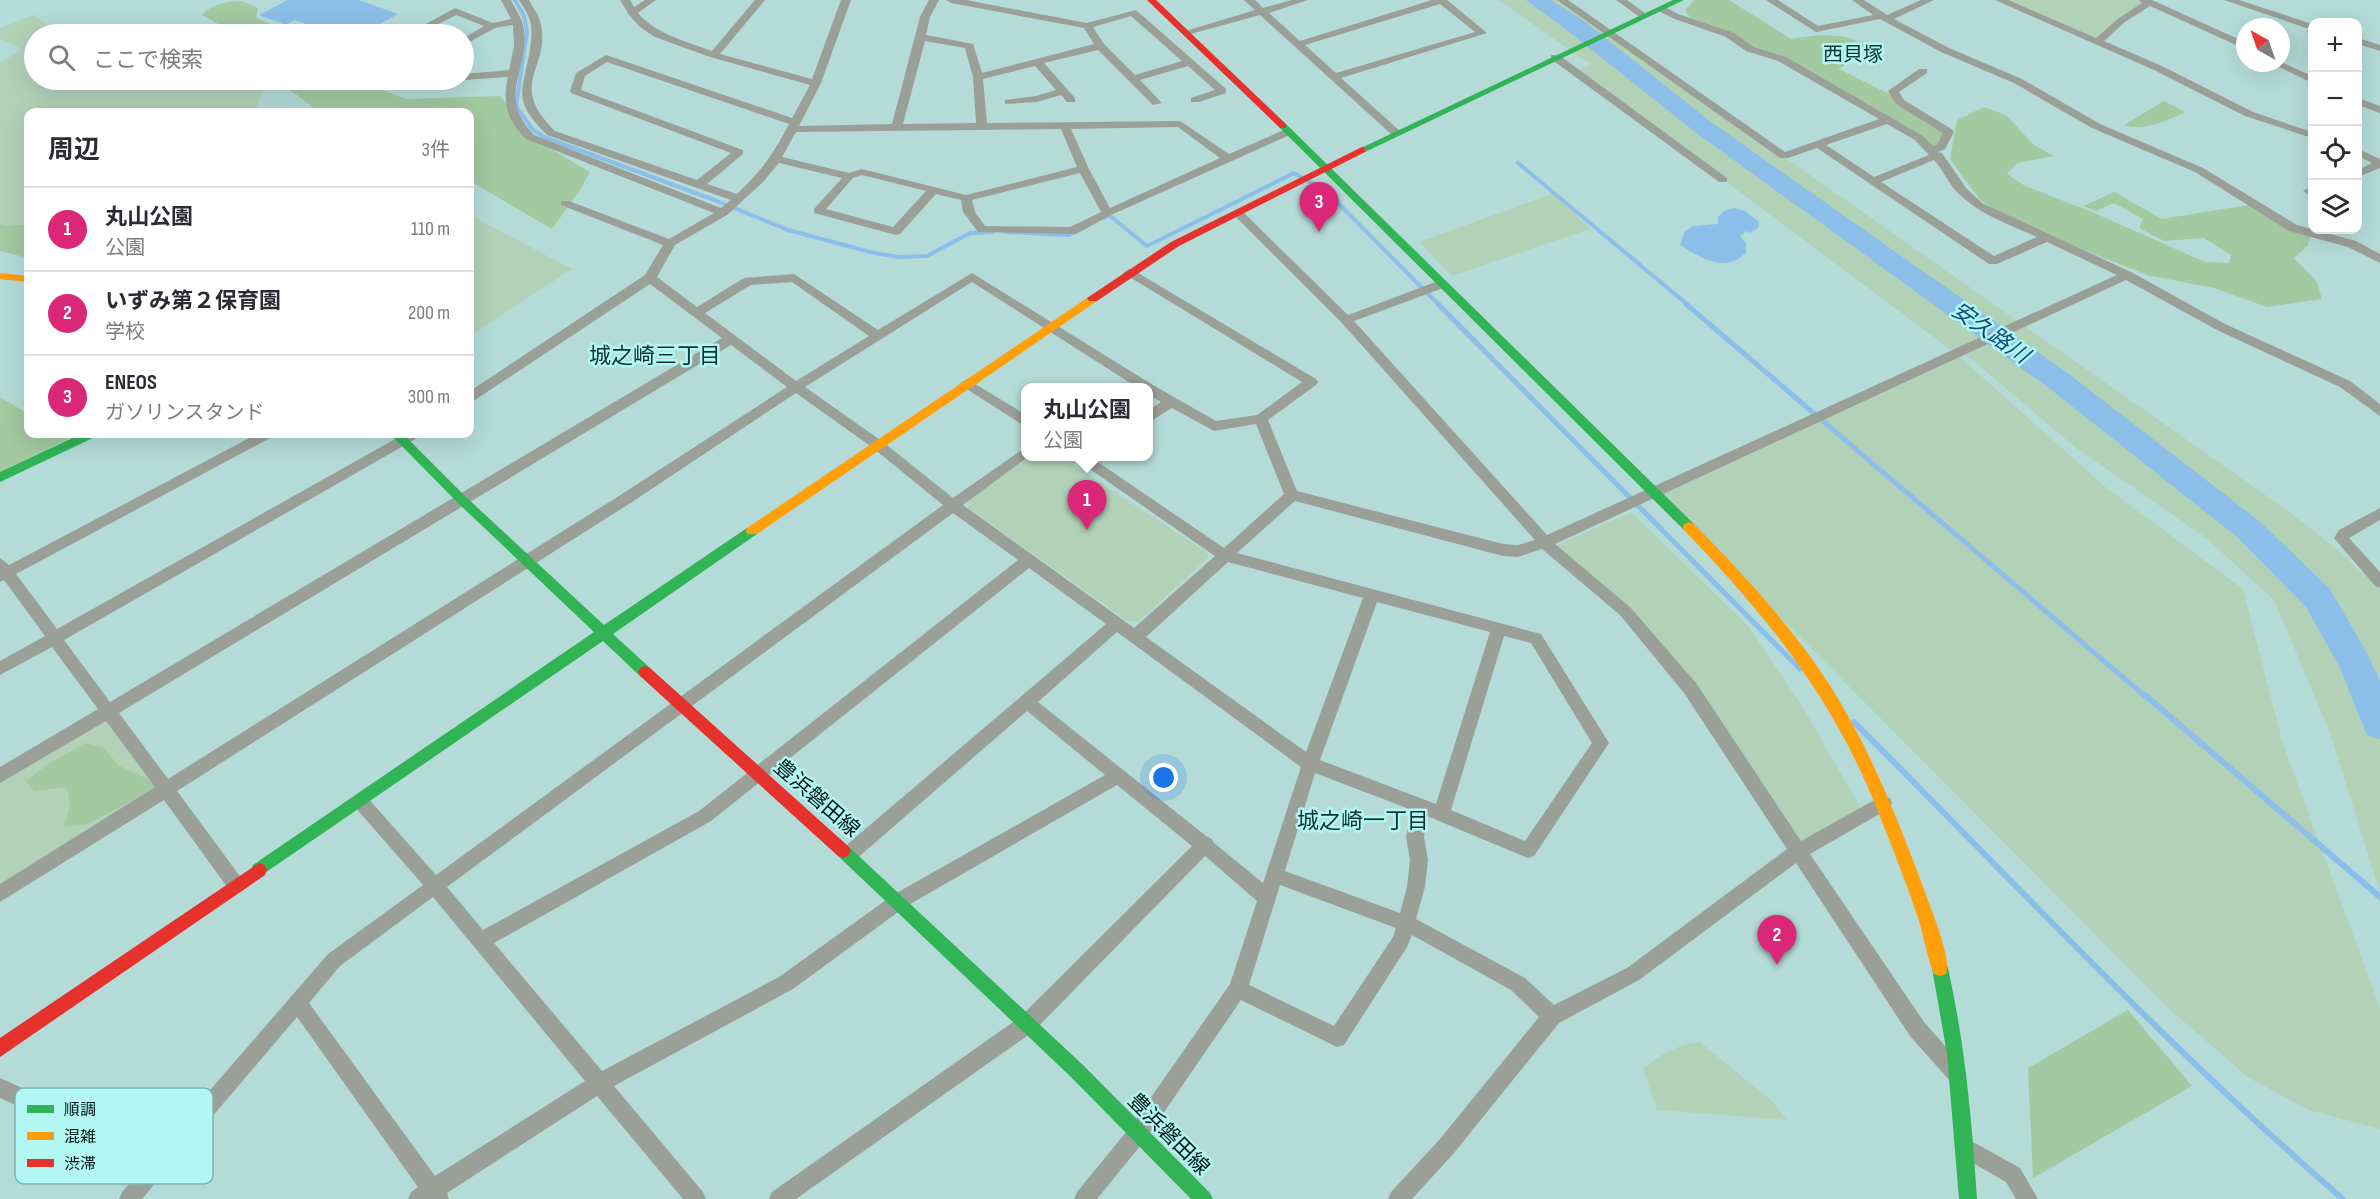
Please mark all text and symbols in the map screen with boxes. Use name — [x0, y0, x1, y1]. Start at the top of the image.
north arrow — [2236, 18, 2290, 72]
map controls — [2308, 18, 2362, 234]
button: + — [2308, 18, 2362, 72]
search box — [24, 24, 474, 90]
icon: search — [45, 41, 78, 74]
district label: 西貝塚 — [1823, 43, 1883, 67]
text: ここで検索 — [93, 47, 203, 74]
button: − — [2308, 72, 2362, 126]
button: locate — [2308, 126, 2362, 180]
text: 周辺 — [48, 135, 100, 166]
text: 3件 — [422, 138, 450, 162]
button: layers — [2308, 180, 2362, 234]
pin: 3 — [1300, 182, 1338, 232]
text: 丸山公園 — [105, 204, 193, 231]
text: 1 — [64, 217, 71, 241]
text: 110 m — [411, 217, 450, 241]
text: 公園 — [105, 236, 145, 260]
text: いずみ第２保育園 — [105, 288, 281, 315]
water label: 安久路川 — [1946, 297, 2036, 371]
text: 2 — [63, 301, 72, 325]
text: 200 m — [408, 301, 450, 325]
text: 学校 — [105, 320, 145, 344]
district label: 城之崎三丁目 — [589, 343, 721, 370]
text: ENEOS — [105, 369, 157, 396]
popup — [1021, 383, 1153, 461]
text: 3 — [63, 385, 72, 409]
text: 300 m — [408, 385, 450, 409]
text: 丸山公園 — [1043, 397, 1131, 424]
text: ガソリンスタンド — [105, 401, 265, 425]
text: 公園 — [1043, 429, 1083, 453]
pin: 1 — [1068, 480, 1106, 530]
street label: 豊浜磐田線 — [769, 755, 864, 842]
your location — [1149, 763, 1178, 792]
district label: 城之崎一丁目 — [1297, 808, 1429, 835]
pin: 2 — [1758, 916, 1796, 965]
legend — [15, 1088, 213, 1184]
street label: 豊浜磐田線 — [1123, 1088, 1215, 1180]
text: 順調 — [64, 1101, 96, 1120]
text: 混雑 — [64, 1128, 96, 1147]
text: 渋滞 — [64, 1155, 96, 1174]

